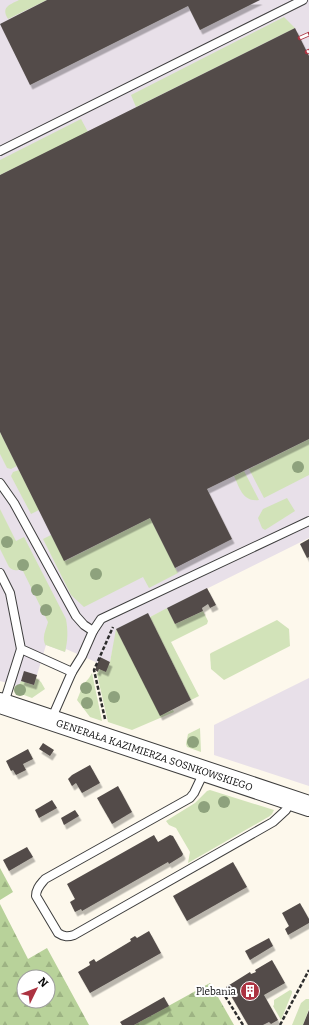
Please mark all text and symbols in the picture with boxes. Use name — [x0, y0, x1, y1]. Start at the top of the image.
street label: GENERAŁA KAZIMIERZA SOSNKOWSKIEGO — [54, 717, 254, 794]
north arrow — [16, 969, 56, 1009]
text: N — [35, 975, 51, 990]
building icon: Plebania — [239, 980, 261, 1002]
place label: Plebania — [196, 986, 237, 998]

